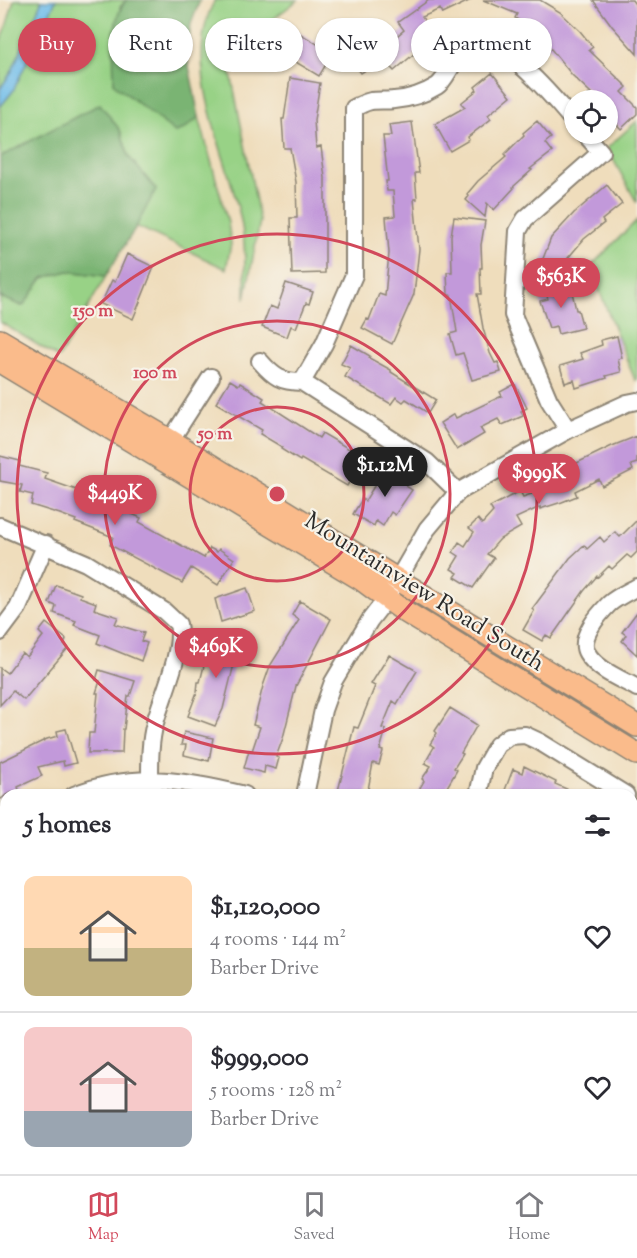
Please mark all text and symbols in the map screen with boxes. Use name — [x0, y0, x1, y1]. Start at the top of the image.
chip: Buy — [18, 18, 96, 72]
chip: Rent — [108, 18, 193, 72]
chip: Filters — [205, 18, 303, 72]
chip: New — [315, 18, 399, 72]
chip: Apartment — [411, 18, 552, 72]
map controls — [564, 90, 618, 144]
button: locate — [564, 90, 618, 144]
pin: $563K — [519, 258, 603, 309]
text: $563K — [536, 263, 586, 292]
text: 150 m — [73, 299, 113, 325]
text: 100 m — [133, 361, 177, 387]
text: 50 m — [196, 422, 232, 448]
pin: $1.12M — [336, 447, 434, 498]
text: $1.12M — [356, 452, 414, 481]
pin: $999K — [497, 454, 581, 505]
text: $999K — [512, 459, 566, 488]
pin: $449K — [73, 475, 157, 526]
text: $449K — [88, 480, 142, 509]
centre of rings — [267, 484, 287, 504]
street label: Mountainview Road South — [297, 505, 551, 681]
pin: $469K — [174, 628, 258, 679]
text: $469K — [189, 633, 243, 662]
text: 5 homes — [24, 807, 111, 844]
icon: filters — [581, 809, 614, 842]
text: $1,120,000 — [210, 889, 320, 926]
icon: home — [72, 900, 144, 972]
icon: heart — [581, 920, 614, 953]
text: 4 rooms · 144 m² — [210, 926, 346, 955]
text: Barber Drive — [210, 955, 319, 984]
text: $999,000 — [210, 1040, 309, 1077]
icon: home — [72, 1051, 144, 1123]
icon: heart — [581, 1071, 614, 1104]
text: 5 rooms · 128 m² — [210, 1077, 342, 1106]
text: Barber Drive — [210, 1106, 319, 1135]
tab: Map — [87, 1188, 120, 1247]
tab: Saved — [293, 1188, 335, 1247]
tab: Home — [508, 1188, 550, 1247]

